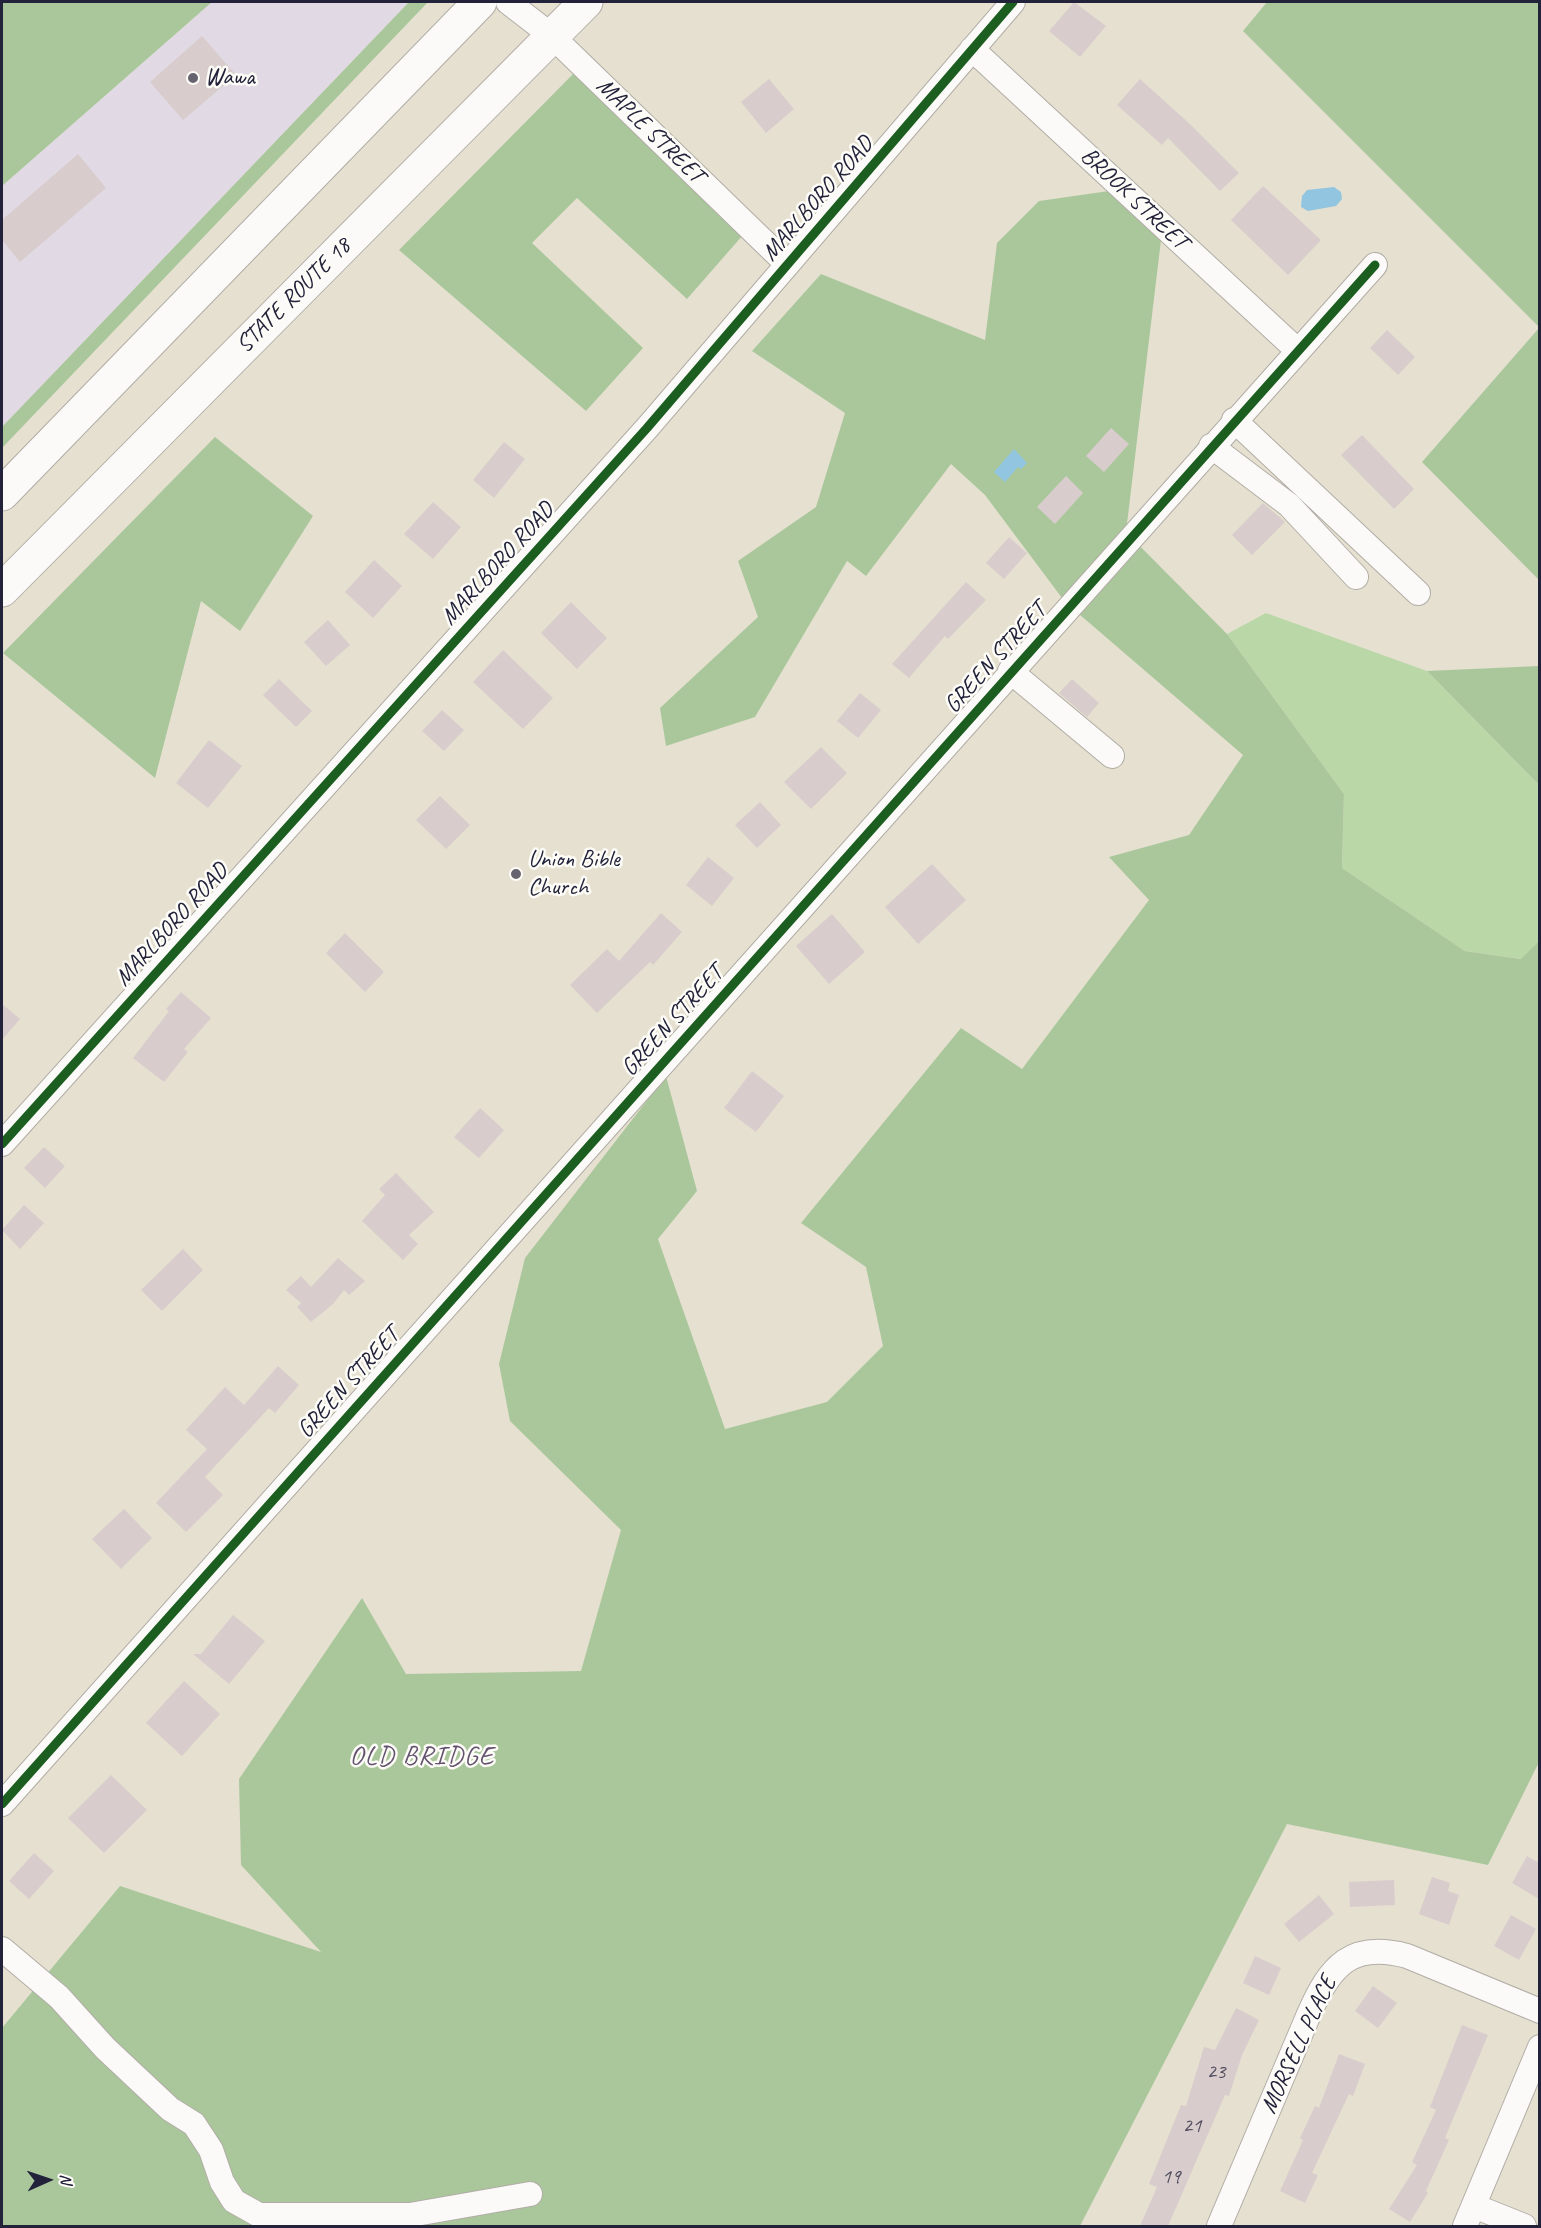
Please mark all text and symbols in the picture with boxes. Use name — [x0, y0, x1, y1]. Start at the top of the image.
place label: Wawa — [205, 64, 255, 92]
marker: Wawa — [186, 71, 200, 85]
street label: MAPLE STREET — [590, 72, 710, 190]
street label: MARLBORO ROAD — [756, 131, 880, 267]
street label: BROOK STREET — [1074, 142, 1194, 256]
street label: STATE ROUTE 18 — [231, 233, 357, 359]
street label: MARLBORO ROAD — [435, 496, 561, 632]
street label: GREEN STREET — [939, 597, 1053, 719]
place label: Union Bible Church — [528, 846, 619, 902]
street label: MARLBORO ROAD — [109, 857, 235, 993]
marker: Union Bible Church — [509, 867, 523, 881]
street label: GREEN STREET — [616, 960, 730, 1082]
street label: GREEN STREET — [292, 1322, 406, 1444]
district label: OLD BRIDGE — [350, 1741, 494, 1773]
street label: MORSELL PLACE — [1255, 1972, 1343, 2118]
house number: 23 — [1207, 2059, 1225, 2085]
house number: 21 — [1183, 2113, 1201, 2139]
north arrow — [18, 2150, 78, 2210]
house number: 19 — [1162, 2164, 1180, 2190]
text: N — [56, 2174, 76, 2185]

